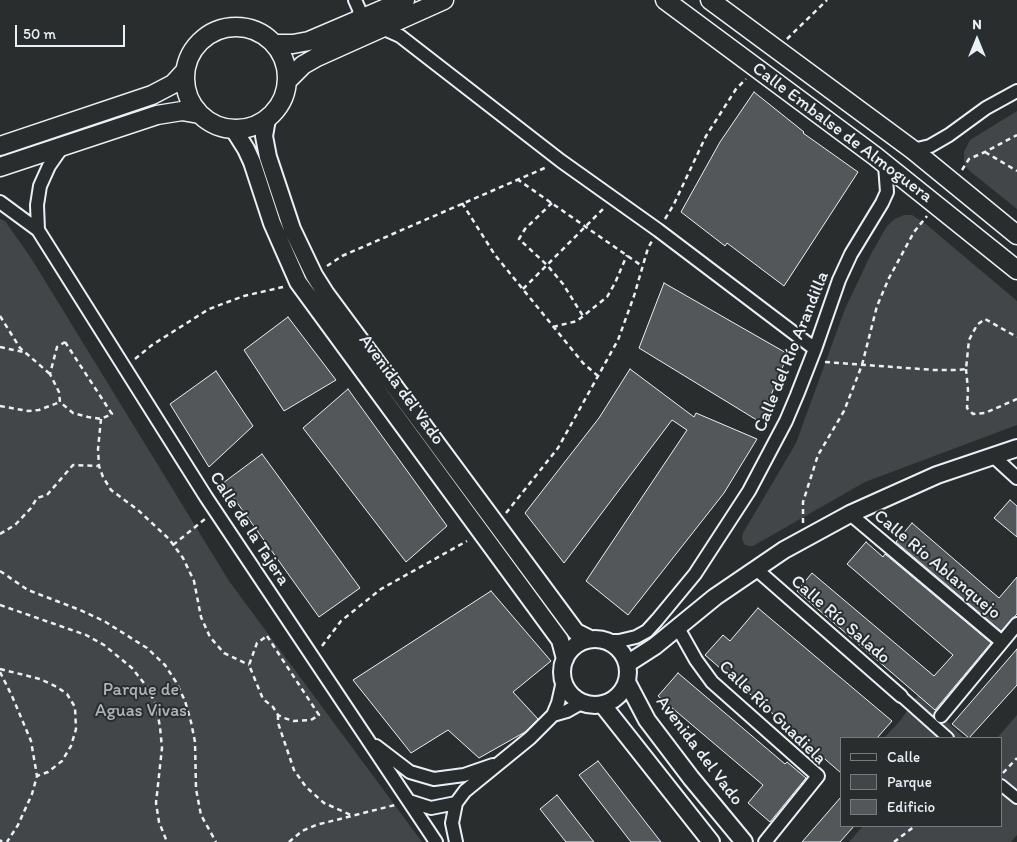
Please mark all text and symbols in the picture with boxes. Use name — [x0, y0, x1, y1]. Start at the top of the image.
scale bar — [18, 15, 128, 47]
north arrow — [952, 15, 1002, 65]
text: N — [972, 16, 982, 33]
text: 50 m — [23, 25, 56, 43]
street label: Calle Embalse de Almoguera — [748, 58, 936, 208]
street label: Calle del Río Arandilla — [750, 268, 834, 436]
street label: Avenida del Vado — [354, 330, 448, 450]
street label: Calle de la Tajera — [204, 468, 294, 590]
street label: Calle Río Ablanquejo — [869, 505, 1005, 625]
street label: Calle Río Salado — [786, 571, 894, 669]
street label: Calle Río Guadiela — [714, 656, 830, 770]
park label: Parque de Aguas Vivas — [95, 679, 187, 722]
street label: Avenida del Vado — [651, 692, 747, 810]
legend — [840, 737, 1002, 827]
text: Calle — [887, 748, 920, 766]
text: Parque — [887, 773, 932, 791]
text: Edificio — [887, 798, 935, 816]

